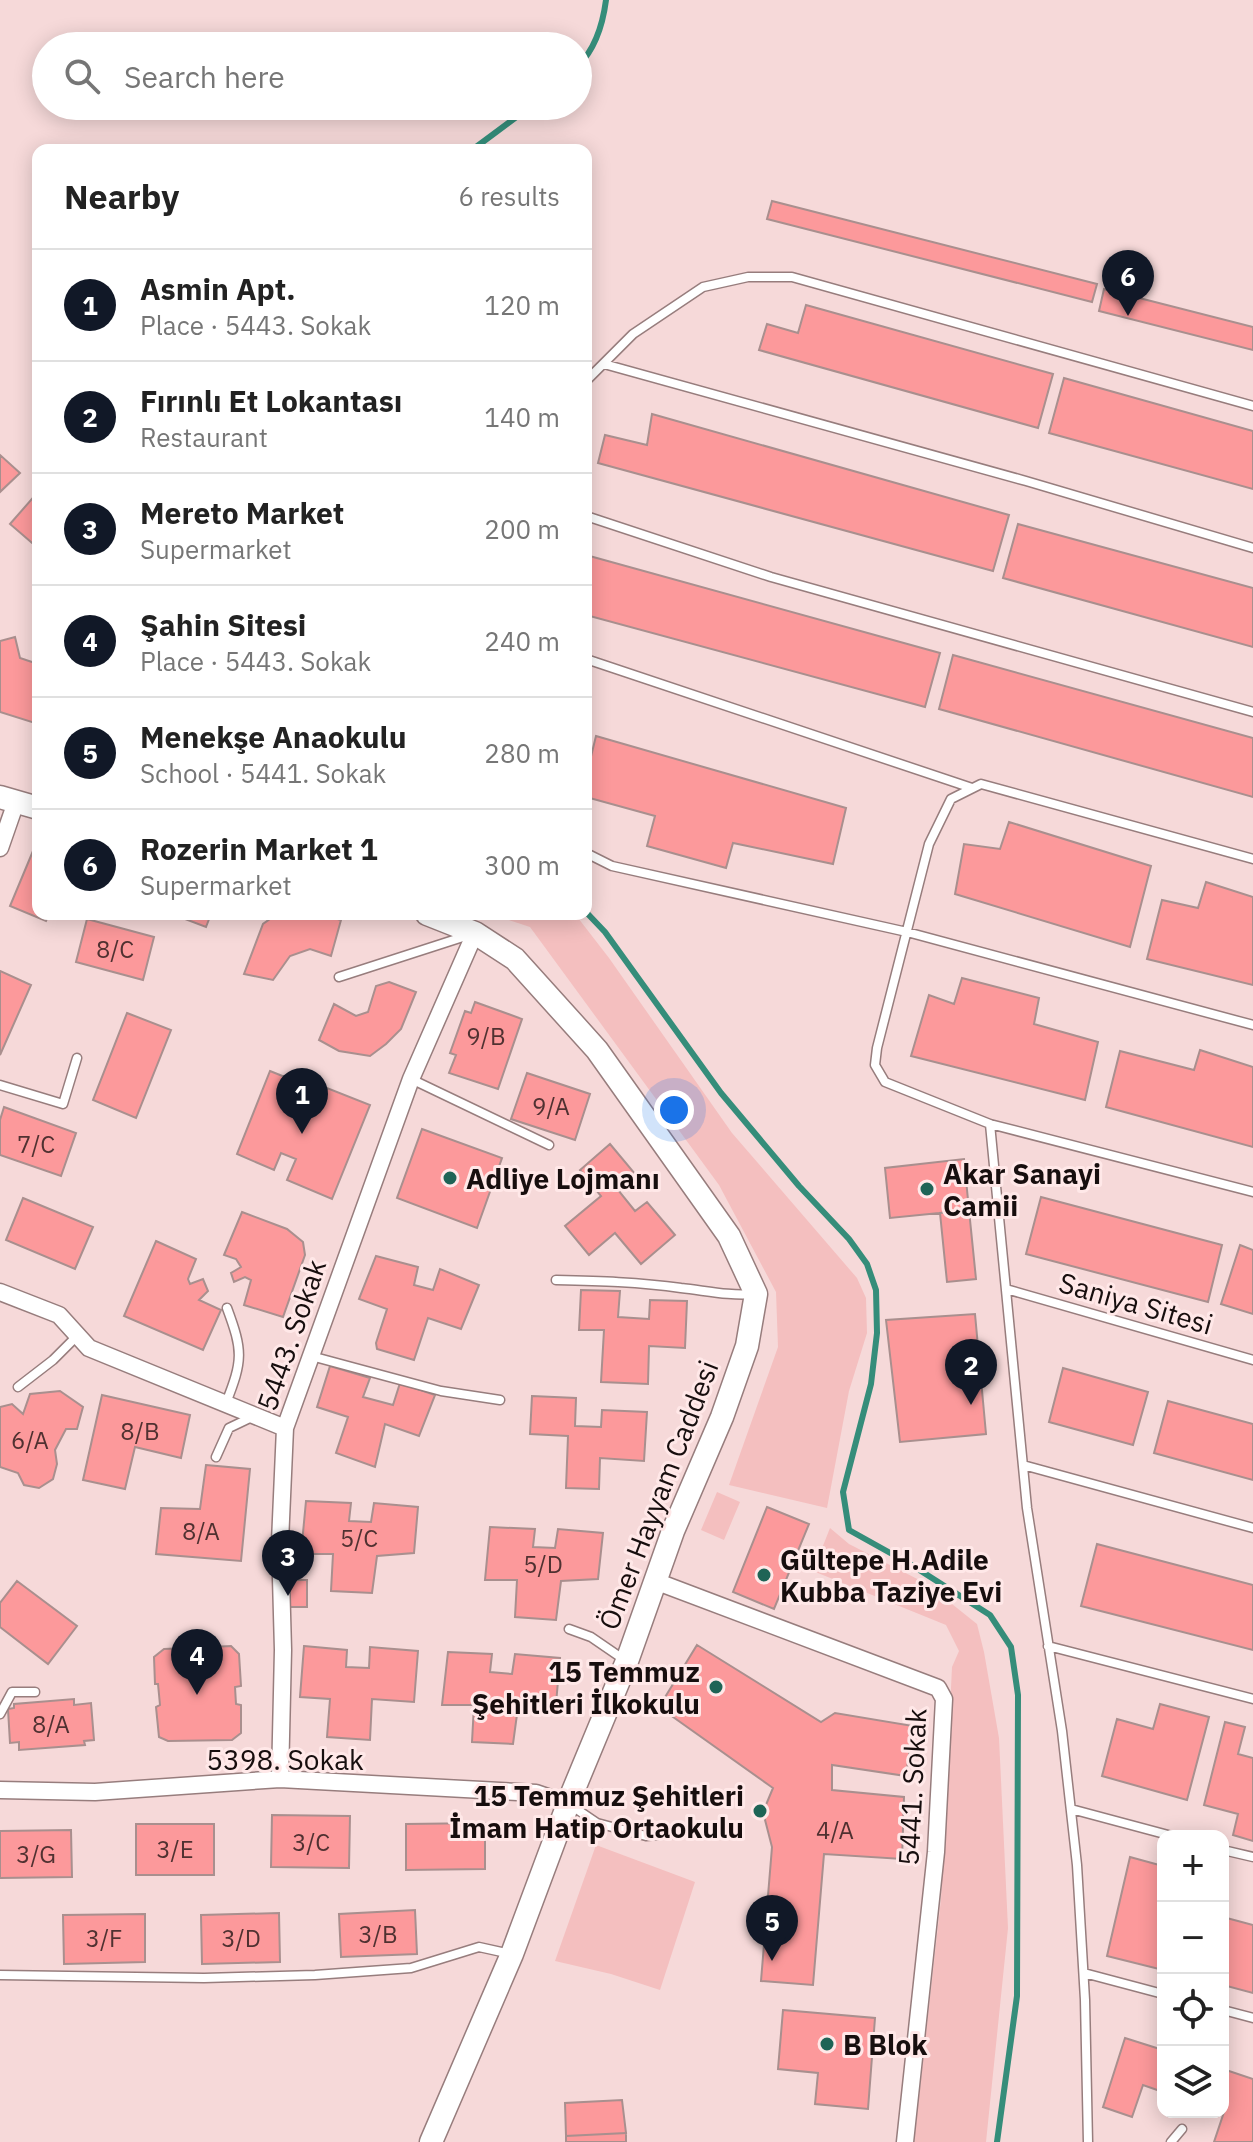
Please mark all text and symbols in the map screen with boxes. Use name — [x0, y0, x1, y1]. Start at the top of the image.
search box — [32, 32, 592, 120]
icon: search — [60, 54, 104, 98]
text: Search here — [124, 57, 285, 96]
text: Nearby — [64, 174, 179, 218]
text: 6 results — [458, 179, 560, 213]
pin: 6 — [1102, 250, 1154, 316]
text: Asmin Apt. — [140, 269, 295, 308]
text: 1 — [82, 288, 98, 322]
text: 120 m — [484, 288, 560, 322]
text: Place · 5443. Sokak — [140, 308, 371, 342]
text: Fırınlı Et Lokantası — [140, 381, 402, 420]
text: 2 — [82, 400, 98, 434]
text: 140 m — [484, 400, 560, 434]
text: Restaurant — [140, 420, 268, 454]
text: Mereto Market — [140, 493, 344, 532]
text: 3 — [82, 512, 98, 546]
text: 200 m — [484, 512, 560, 546]
text: Supermarket — [140, 532, 292, 566]
text: Şahin Sitesi — [140, 605, 306, 644]
text: 4 — [82, 624, 98, 658]
text: 240 m — [484, 624, 560, 658]
text: Place · 5443. Sokak — [140, 644, 371, 678]
text: Menekşe Anaokulu — [140, 717, 407, 756]
text: 5 — [82, 736, 98, 770]
text: 280 m — [484, 736, 560, 770]
text: School · 5441. Sokak — [140, 756, 386, 790]
text: Rozerin Market 1 — [140, 829, 378, 868]
text: 6 — [82, 848, 98, 882]
text: 300 m — [484, 848, 560, 882]
text: Supermarket — [140, 868, 292, 902]
house number: 8/C — [96, 933, 134, 965]
house number: 9/B — [466, 1020, 506, 1052]
pin: 1 — [276, 1068, 328, 1134]
house number: 9/A — [532, 1090, 570, 1122]
your location — [654, 1090, 694, 1130]
house number: 7/C — [17, 1128, 55, 1160]
place label: Akar Sanayi Camii — [943, 1155, 1101, 1224]
place label: Adliye Lojmanı — [466, 1160, 660, 1197]
marker: Adliye Lojmanı — [441, 1169, 459, 1187]
marker: Akar Sanayi Camii — [918, 1180, 936, 1198]
street label: 5443. Sokak — [248, 1254, 334, 1416]
street label: Saniya Sitesi — [1055, 1263, 1217, 1343]
pin: 2 — [945, 1339, 997, 1405]
street label: Ömer Hayyam Caddesi — [590, 1355, 726, 1635]
house number: 8/B — [120, 1415, 160, 1447]
house number: 6/A — [11, 1424, 49, 1456]
house number: 8/A — [182, 1515, 220, 1547]
house number: 5/C — [340, 1522, 378, 1554]
pin: 3 — [262, 1530, 314, 1596]
place label: Gültepe H.Adile Kubba Taziye Evi — [780, 1541, 1002, 1610]
house number: 5/D — [523, 1548, 563, 1580]
marker: Gültepe H.Adile Kubba Taziye Evi — [755, 1566, 773, 1584]
pin: 4 — [171, 1629, 223, 1695]
place label: 15 Temmuz Şehitleri İlkokulu — [472, 1653, 700, 1722]
marker: 15 Temmuz Şehitleri İlkokulu — [707, 1678, 725, 1696]
street label: 5441. Sokak — [889, 1707, 935, 1867]
house number: 8/A — [32, 1708, 70, 1740]
street label: 5398. Sokak — [206, 1741, 364, 1778]
place label: 15 Temmuz Şehitleri İmam Hatip Ortaokulu — [449, 1777, 744, 1846]
marker: 15 Temmuz Şehitleri İmam Hatip Ortaokulu — [751, 1802, 769, 1820]
house number: 4/A — [816, 1814, 854, 1846]
house number: 3/C — [292, 1826, 330, 1858]
map controls — [1157, 1830, 1229, 2118]
button: + — [1157, 1830, 1229, 1902]
house number: 3/E — [156, 1833, 194, 1865]
house number: 3/G — [16, 1838, 56, 1870]
pin: 5 — [746, 1895, 798, 1961]
button: − — [1157, 1902, 1229, 1974]
house number: 3/B — [358, 1918, 398, 1950]
house number: 3/F — [85, 1922, 123, 1954]
house number: 3/D — [221, 1922, 261, 1954]
button: locate — [1157, 1974, 1229, 2046]
place label: B Blok — [843, 2026, 928, 2063]
marker: B Blok — [818, 2035, 836, 2053]
button: layers — [1157, 2046, 1229, 2118]

